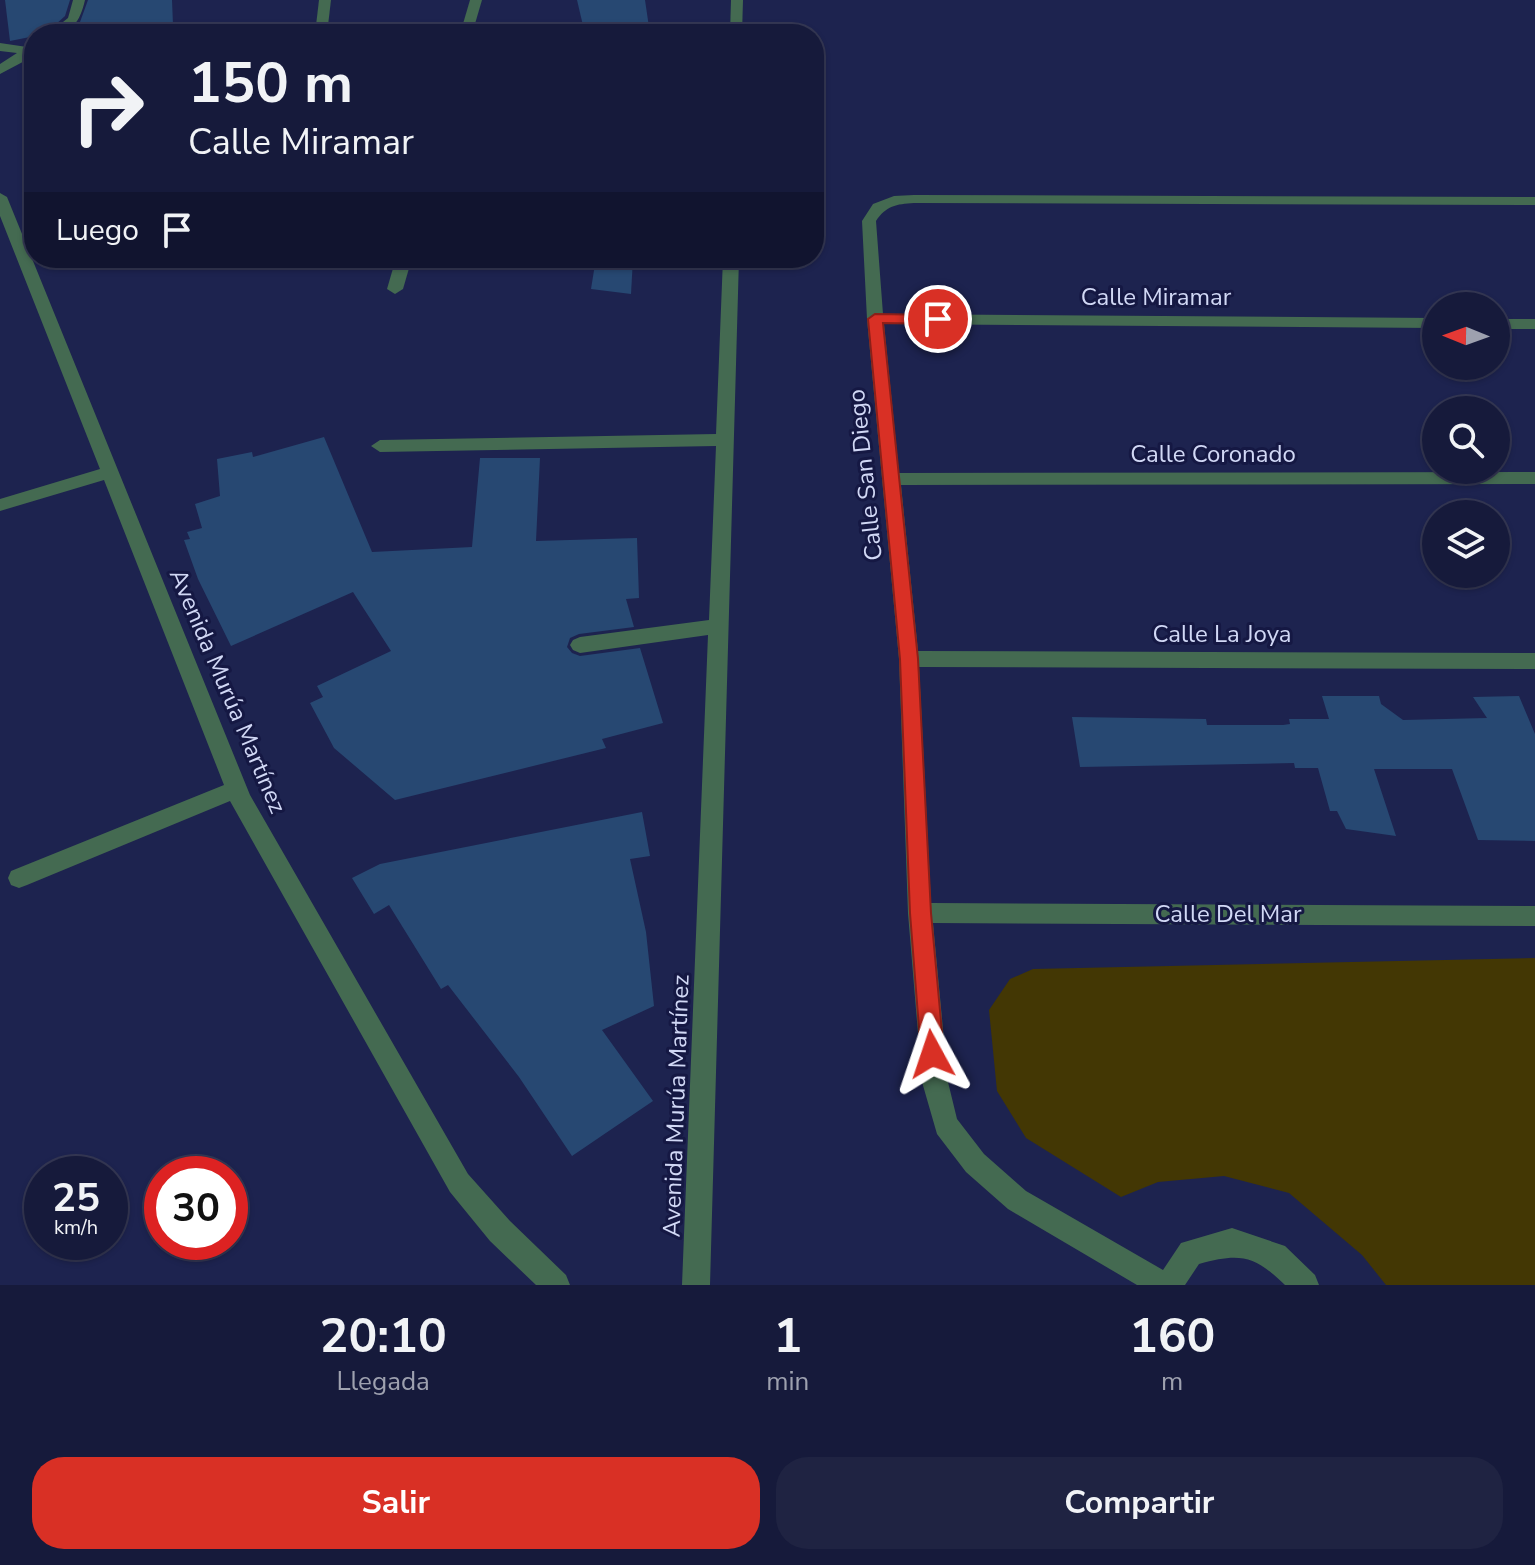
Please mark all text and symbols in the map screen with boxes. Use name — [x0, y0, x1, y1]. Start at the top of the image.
text: 150 m — [188, 45, 353, 122]
icon: right — [56, 56, 160, 160]
text: Calle Miramar — [188, 118, 414, 167]
icon: arrive — [155, 208, 199, 252]
text: Luego — [56, 210, 139, 251]
street label: Calle Miramar — [1081, 281, 1232, 313]
pin — [904, 285, 972, 353]
north arrow — [1422, 292, 1510, 380]
map controls — [1422, 292, 1510, 588]
icon: arrive — [916, 297, 960, 341]
street label: Calle San Diego — [840, 388, 890, 562]
button: search — [1422, 396, 1510, 484]
street label: Calle Coronado — [1130, 438, 1296, 470]
button: layers — [1422, 500, 1510, 588]
street label: Avenida Murúa Martínez — [162, 564, 294, 818]
street label: Calle La Joya — [1152, 618, 1292, 650]
street label: Calle Del Mar — [1154, 898, 1302, 930]
street label: Avenida Murúa Martínez — [655, 974, 697, 1238]
position arrow — [890, 1012, 974, 1096]
speed limit sign: 30 — [144, 1156, 248, 1260]
text: 25 — [52, 1171, 100, 1225]
text: km/h — [54, 1214, 98, 1241]
text: 20:10 — [320, 1303, 447, 1369]
text: 1 — [773, 1303, 802, 1369]
text: 160 — [1129, 1303, 1215, 1369]
text: Llegada — [336, 1364, 430, 1399]
text: min — [766, 1364, 809, 1399]
text: m — [1161, 1364, 1183, 1399]
button: Salir — [32, 1457, 760, 1549]
button: Compartir — [776, 1457, 1503, 1549]

